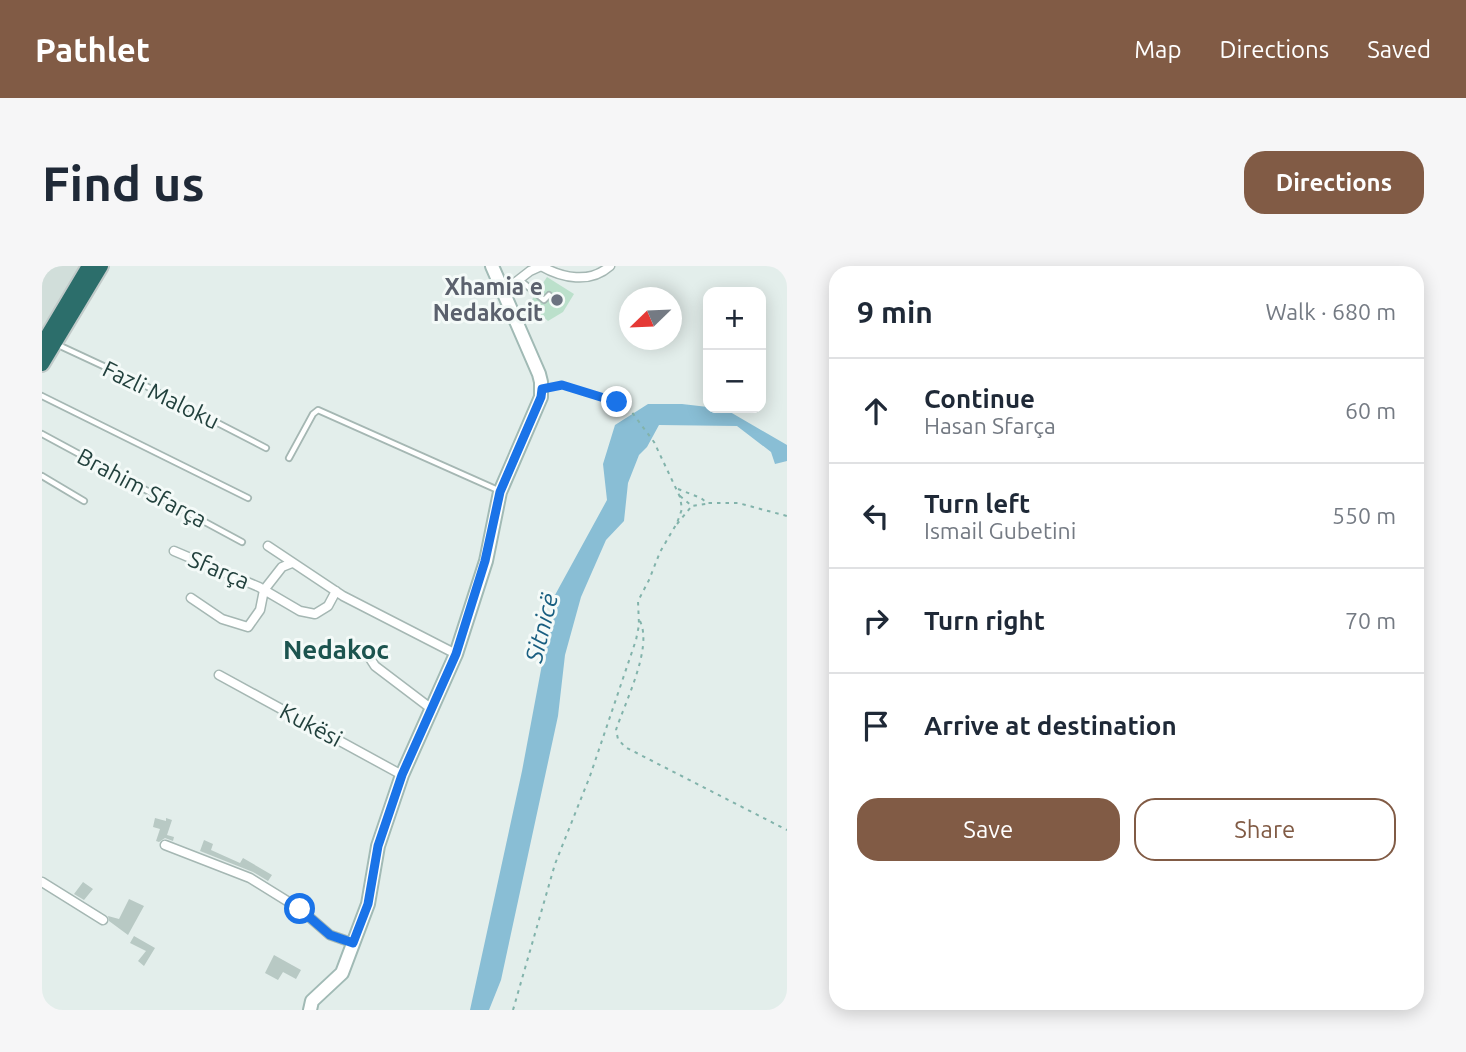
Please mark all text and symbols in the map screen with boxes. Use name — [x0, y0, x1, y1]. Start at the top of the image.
text: Pathlet — [35, 31, 150, 68]
text: Map — [1134, 36, 1181, 63]
text: Directions — [1219, 36, 1329, 63]
text: Saved — [1367, 36, 1431, 63]
button: Directions — [1244, 151, 1424, 214]
text: Find us — [42, 155, 205, 210]
place label: Xhamia e Nedakocit — [433, 274, 543, 325]
north arrow — [619, 287, 682, 350]
map controls — [703, 287, 766, 413]
button: + — [703, 287, 766, 350]
marker: Xhamia e Nedakocit — [549, 292, 565, 308]
text: 9 min — [857, 295, 933, 329]
text: Walk · 680 m — [1265, 299, 1396, 324]
button: − — [703, 350, 766, 413]
street label: Fazli Maloku — [99, 356, 224, 434]
text: Continue — [924, 384, 1035, 413]
route end — [601, 386, 632, 417]
icon: ahead — [857, 392, 895, 430]
text: 60 m — [1345, 398, 1396, 423]
text: Hasan Sfarça — [924, 413, 1056, 438]
street label: Brahim Sfarça — [73, 443, 211, 532]
text: Turn left — [924, 489, 1030, 518]
icon: left — [857, 497, 895, 535]
text: 550 m — [1332, 503, 1396, 528]
text: Ismail Gubetini — [924, 518, 1076, 543]
street label: Sfarça — [185, 546, 253, 594]
water label: Sitnicë — [520, 591, 563, 666]
icon: right — [857, 602, 895, 640]
text: Turn right — [924, 606, 1045, 635]
text: 70 m — [1345, 608, 1396, 633]
district label: Nedakoc — [283, 635, 389, 664]
street label: Kukësi — [276, 698, 346, 751]
icon: arrive — [857, 707, 895, 745]
text: Arrive at destination — [924, 711, 1177, 740]
button: Save — [857, 798, 1120, 861]
button: Share — [1134, 798, 1396, 861]
route start — [284, 893, 315, 924]

